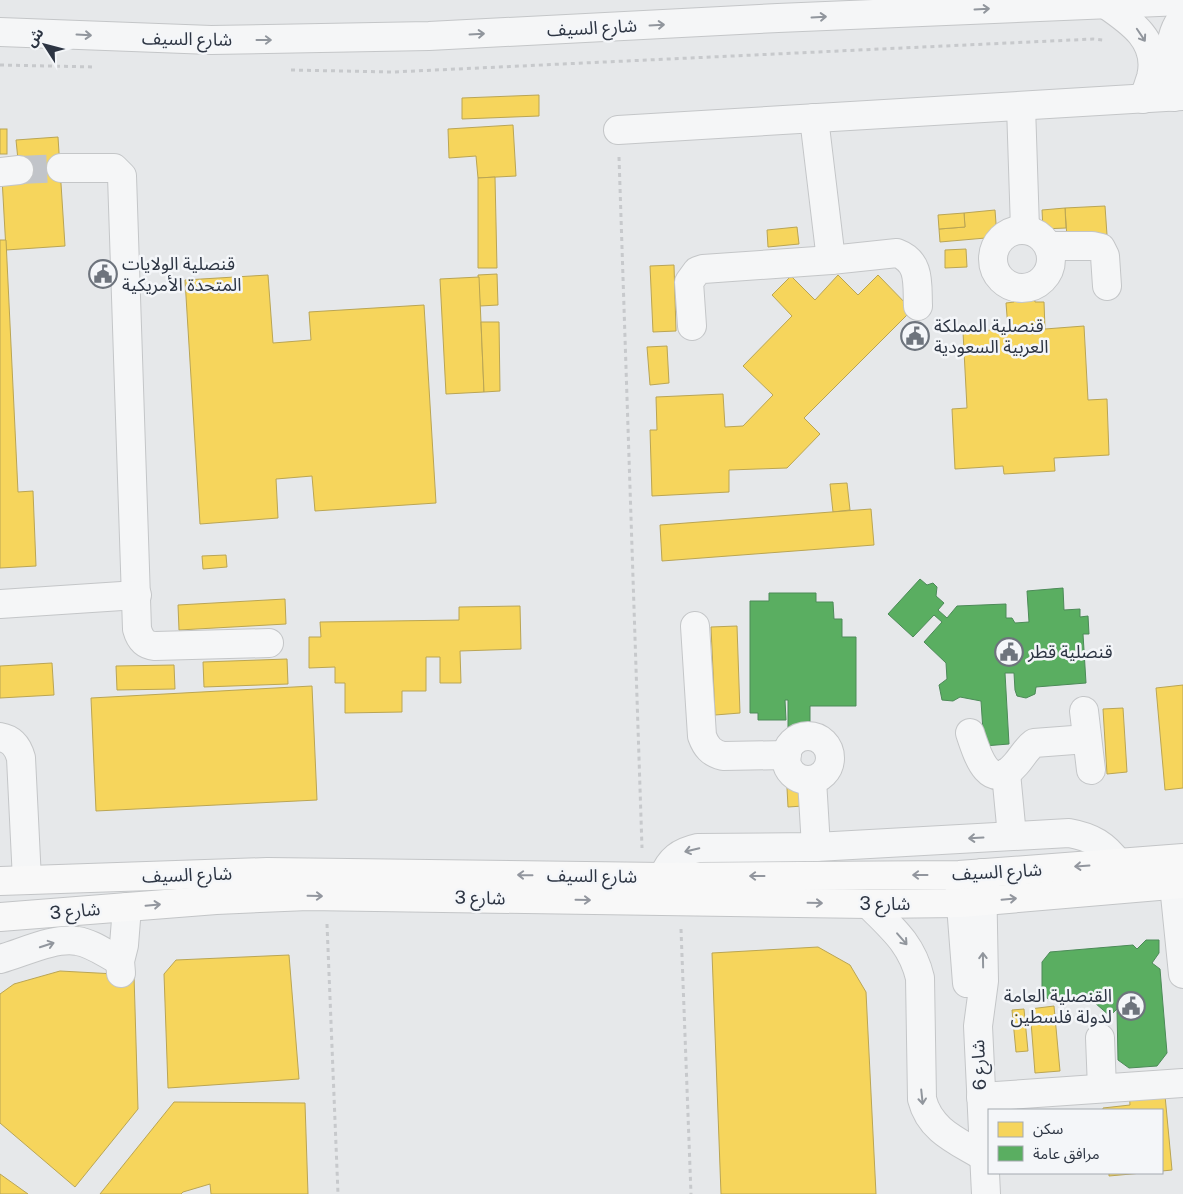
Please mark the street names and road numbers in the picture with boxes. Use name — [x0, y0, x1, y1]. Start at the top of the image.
street label: شارع السيف — [546, 15, 638, 44]
street label: شارع السيف — [142, 27, 232, 54]
street label: شارع السيف — [951, 859, 1043, 888]
street label: شارع السيف — [142, 862, 233, 891]
street label: شارع السيف — [547, 864, 637, 891]
street label: شارع 3 — [454, 887, 506, 912]
street label: شارع 3 — [860, 893, 910, 918]
street label: شارع 3 — [49, 898, 102, 927]
street label: شارع 6 — [967, 1039, 994, 1091]

